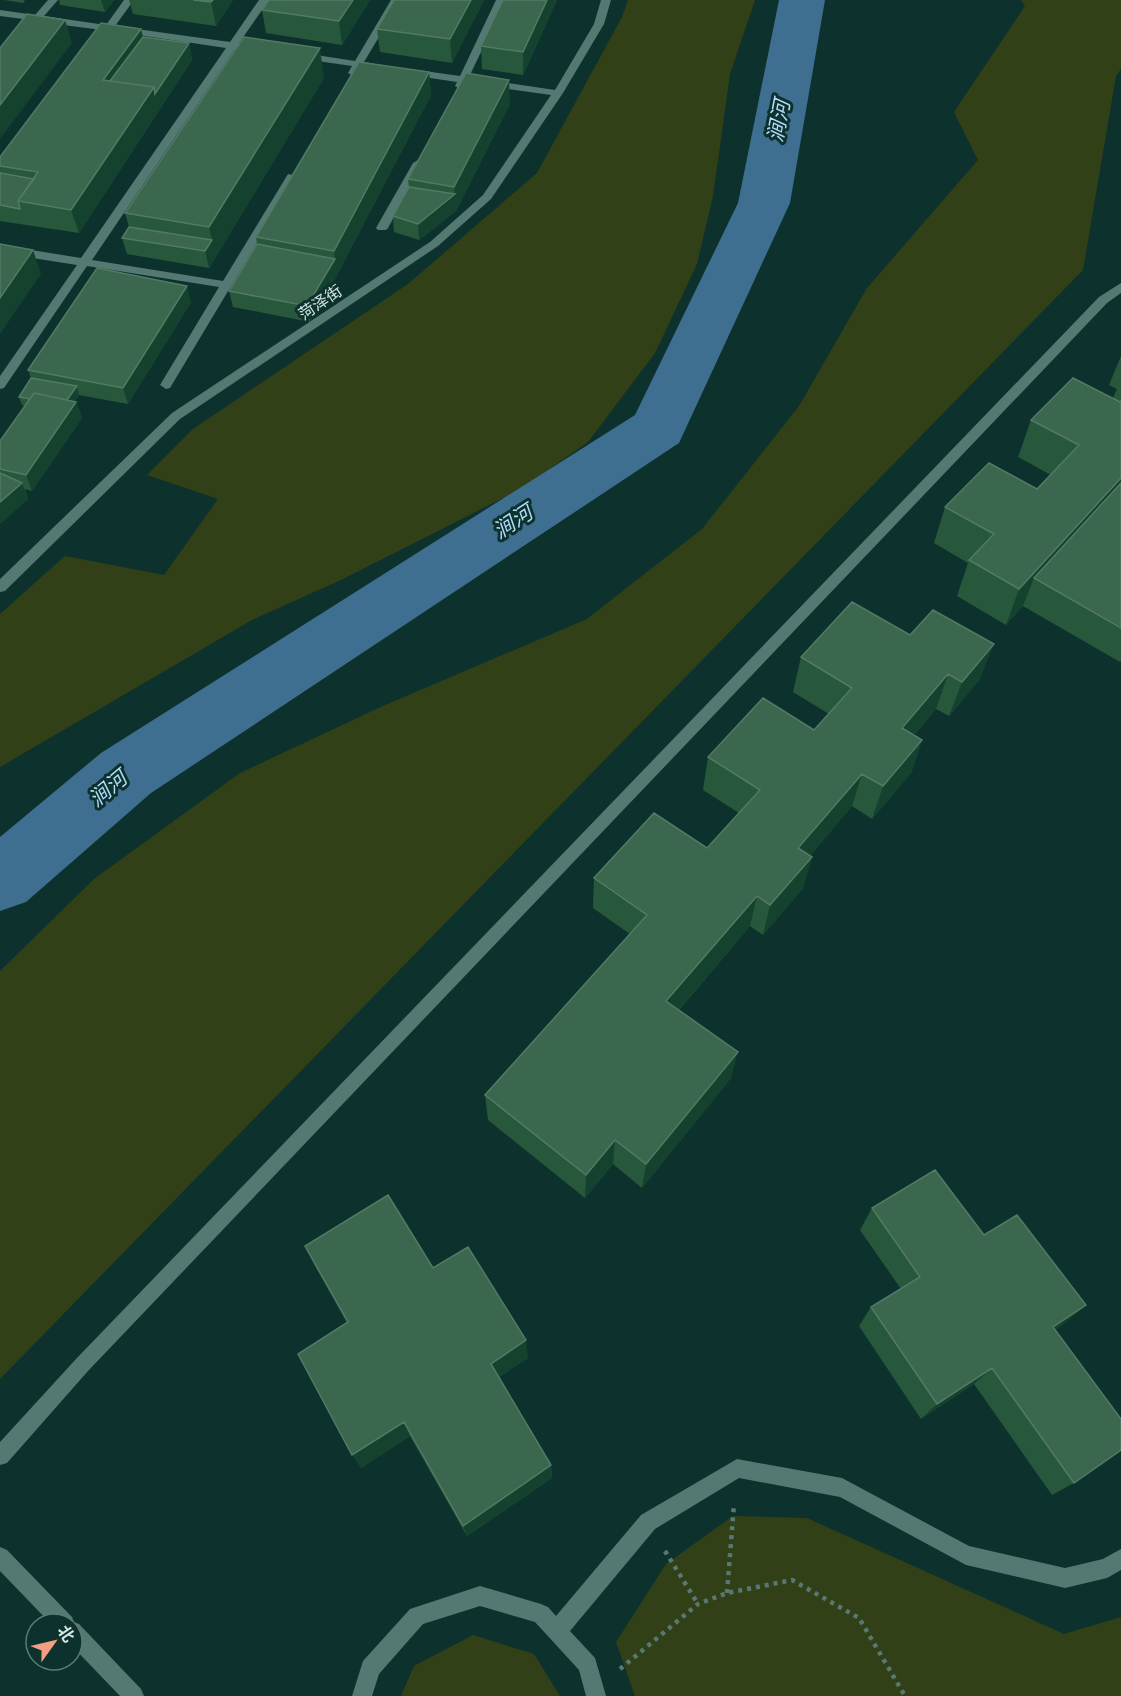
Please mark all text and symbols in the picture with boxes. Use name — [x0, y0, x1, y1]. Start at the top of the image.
water label: 涧河 — [761, 94, 795, 144]
street label: 菏泽街 — [295, 280, 345, 323]
water label: 涧河 — [488, 497, 540, 543]
water label: 涧河 — [83, 762, 134, 811]
north arrow — [24, 1612, 84, 1672]
text: 北 — [54, 1621, 79, 1645]

